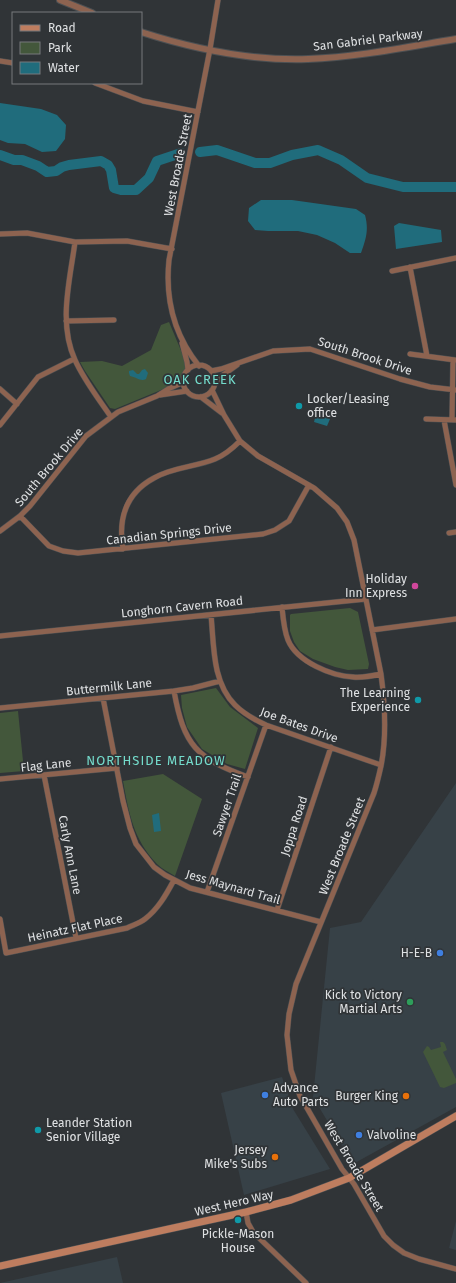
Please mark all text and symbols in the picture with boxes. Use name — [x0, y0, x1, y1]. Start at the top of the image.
legend — [12, 12, 142, 84]
text: Road — [48, 21, 76, 35]
street label: San Gabriel Parkway — [313, 26, 424, 54]
text: Park — [48, 41, 72, 55]
text: Water — [48, 61, 80, 75]
street label: West Broade Street — [161, 112, 195, 217]
street label: South Brook Drive — [316, 334, 414, 378]
district label: OAK CREEK — [163, 372, 237, 387]
place label: Locker/Leasing office — [307, 392, 390, 420]
marker: Locker/Leasing office — [294, 401, 304, 411]
street label: South Brook Drive — [12, 425, 86, 509]
street label: Canadian Springs Drive — [106, 520, 232, 548]
place label: Holiday Inn Express — [345, 572, 407, 600]
marker: Holiday Inn Express — [410, 581, 420, 591]
street label: Longhorn Cavern Road — [120, 594, 244, 620]
street label: Buttermilk Lane — [65, 676, 153, 698]
place label: The Learning Experience — [340, 686, 411, 714]
marker: The Learning Experience — [413, 695, 423, 705]
street label: Joe Bates Drive — [258, 704, 340, 746]
district label: NORTHSIDE MEADOW — [86, 753, 226, 768]
street label: Flag Lane — [20, 755, 72, 775]
street label: Sawyer Trail — [210, 771, 244, 838]
street label: Joppa Road — [278, 794, 310, 858]
street label: West Broade Street — [316, 795, 368, 897]
street label: Carly Ann Lane — [55, 814, 85, 896]
street label: Jess Maynard Trail — [184, 867, 282, 907]
street label: Heinatz Flat Place — [26, 911, 124, 945]
place label: H-E-B — [401, 946, 432, 960]
marker: H-E-B — [435, 948, 445, 958]
place label: Kick to Victory Martial Arts — [325, 988, 402, 1016]
marker: Kick to Victory Martial Arts — [405, 997, 415, 1007]
place label: Advance Auto Parts — [273, 1081, 329, 1109]
place label: Burger King — [335, 1089, 399, 1103]
marker: Advance Auto Parts — [260, 1090, 270, 1100]
marker: Burger King — [401, 1091, 411, 1101]
place label: Leander Station Senior Village — [46, 1116, 132, 1144]
street label: West Broade Street — [321, 1118, 387, 1215]
marker: Leander Station Senior Village — [33, 1125, 43, 1135]
place label: Valvoline — [367, 1128, 416, 1142]
marker: Valvoline — [354, 1130, 364, 1140]
place label: Jersey Mike's Subs — [204, 1143, 267, 1171]
marker: Jersey Mike's Subs — [270, 1152, 280, 1162]
street label: West Hero Way — [193, 1187, 275, 1219]
marker: Pickle-Mason House — [233, 1215, 243, 1225]
place label: Pickle-Mason House — [202, 1227, 274, 1255]

